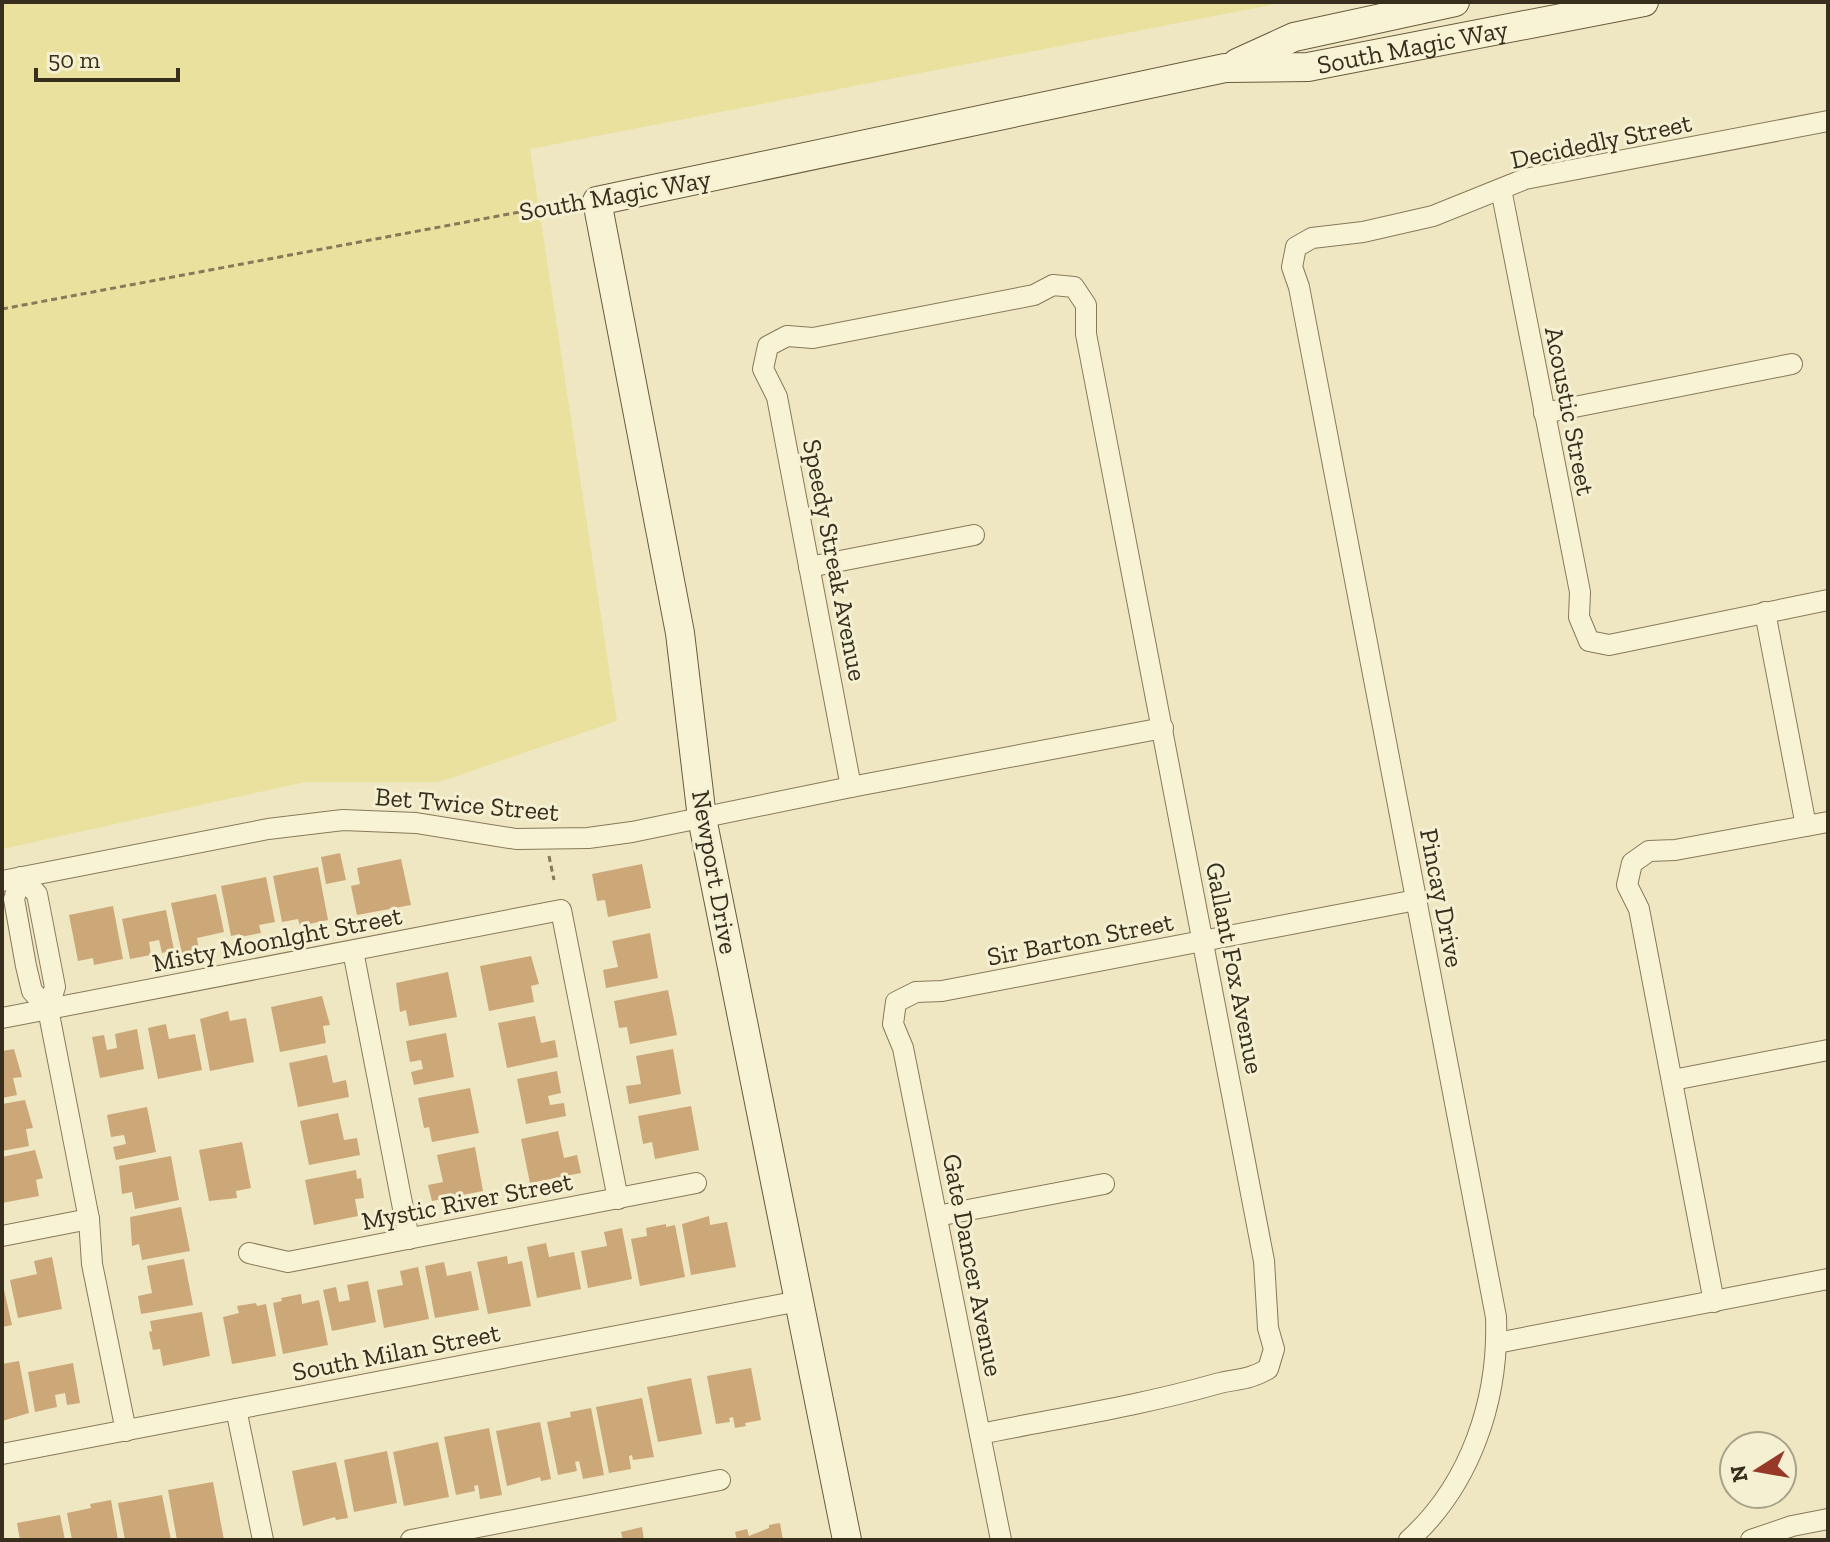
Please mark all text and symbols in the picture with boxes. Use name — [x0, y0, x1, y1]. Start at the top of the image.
street label: South Magic Way — [1314, 13, 1511, 81]
scale bar — [36, 32, 178, 82]
text: 50 m — [48, 45, 101, 74]
street label: Decidedly Street — [1508, 106, 1695, 176]
street label: South Magic Way — [517, 162, 714, 228]
street label: Acoustic Street — [1538, 324, 1602, 498]
street label: Speedy Streak Avenue — [796, 437, 874, 683]
street label: Bet Twice Street — [374, 780, 561, 828]
street label: Newport Drive — [685, 788, 745, 956]
street label: Pincay Drive — [1413, 826, 1471, 970]
street label: Gallant Fox Avenue — [1199, 859, 1271, 1077]
street label: Misty Moonlght Street — [150, 899, 405, 979]
street label: Sir Barton Street — [984, 905, 1176, 973]
street label: Gate Dancer Avenue — [936, 1151, 1010, 1379]
street label: Mystic River Street — [359, 1165, 575, 1237]
street label: South Milan Street — [290, 1316, 503, 1388]
north arrow — [1718, 1430, 1798, 1510]
text: N — [1724, 1463, 1754, 1485]

